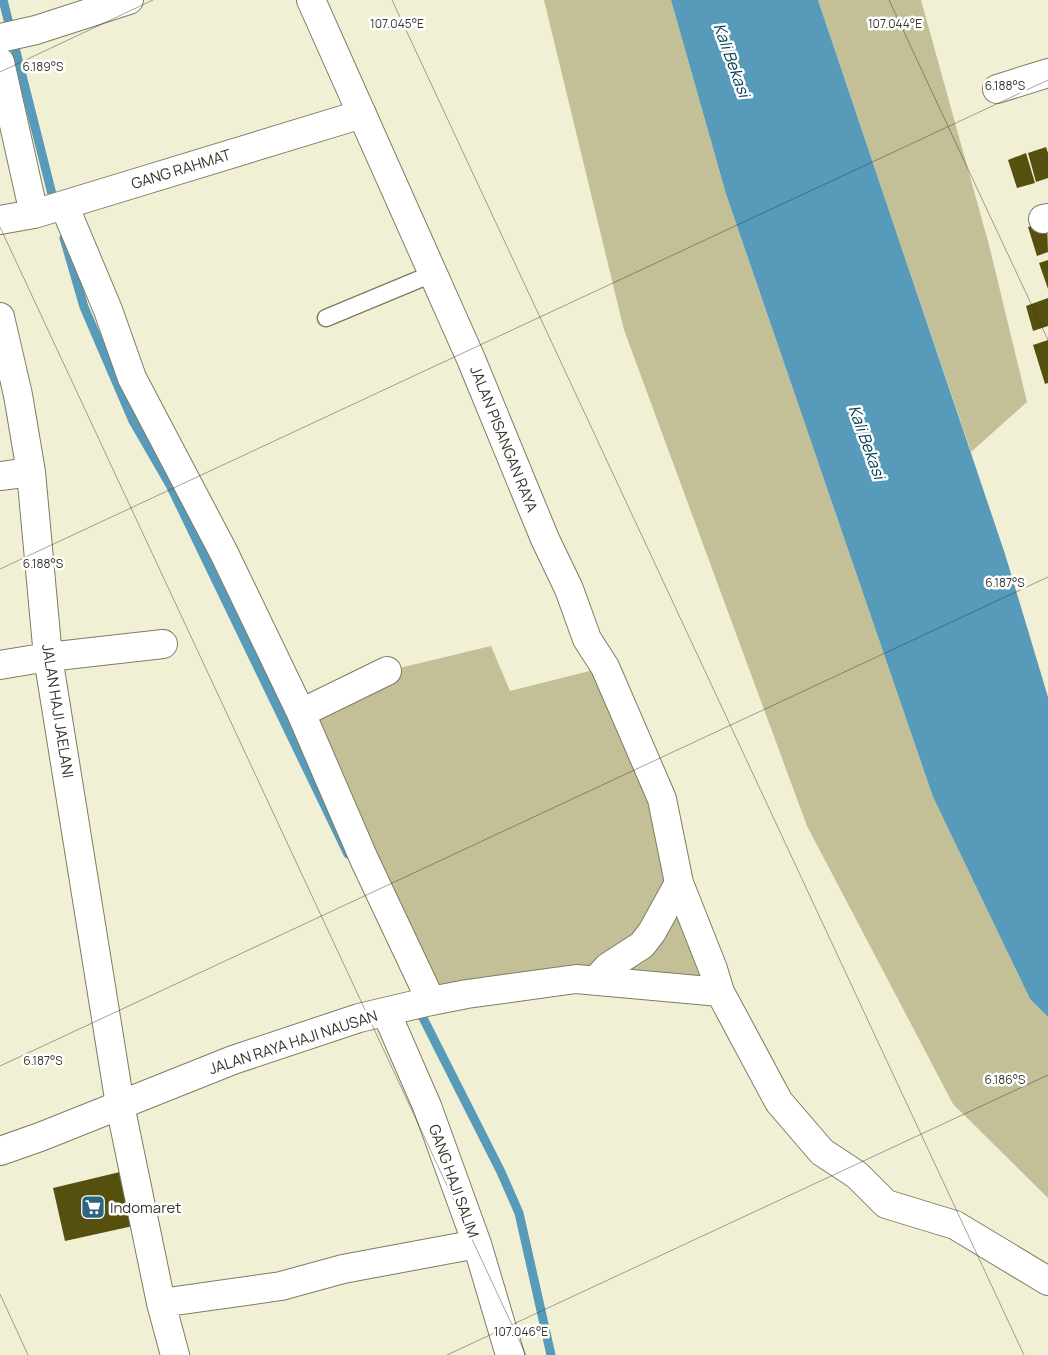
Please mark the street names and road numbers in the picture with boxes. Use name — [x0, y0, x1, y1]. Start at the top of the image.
street label: GANG RAHMAT — [129, 144, 233, 194]
street label: JALAN PISANGAN RAYA — [465, 363, 543, 516]
street label: JALAN HAJI JAELANI — [37, 642, 79, 780]
street label: JALAN RAYA HAJI NAUSAN — [206, 1005, 380, 1079]
street label: GANG HAJI SALIM — [424, 1121, 484, 1241]

